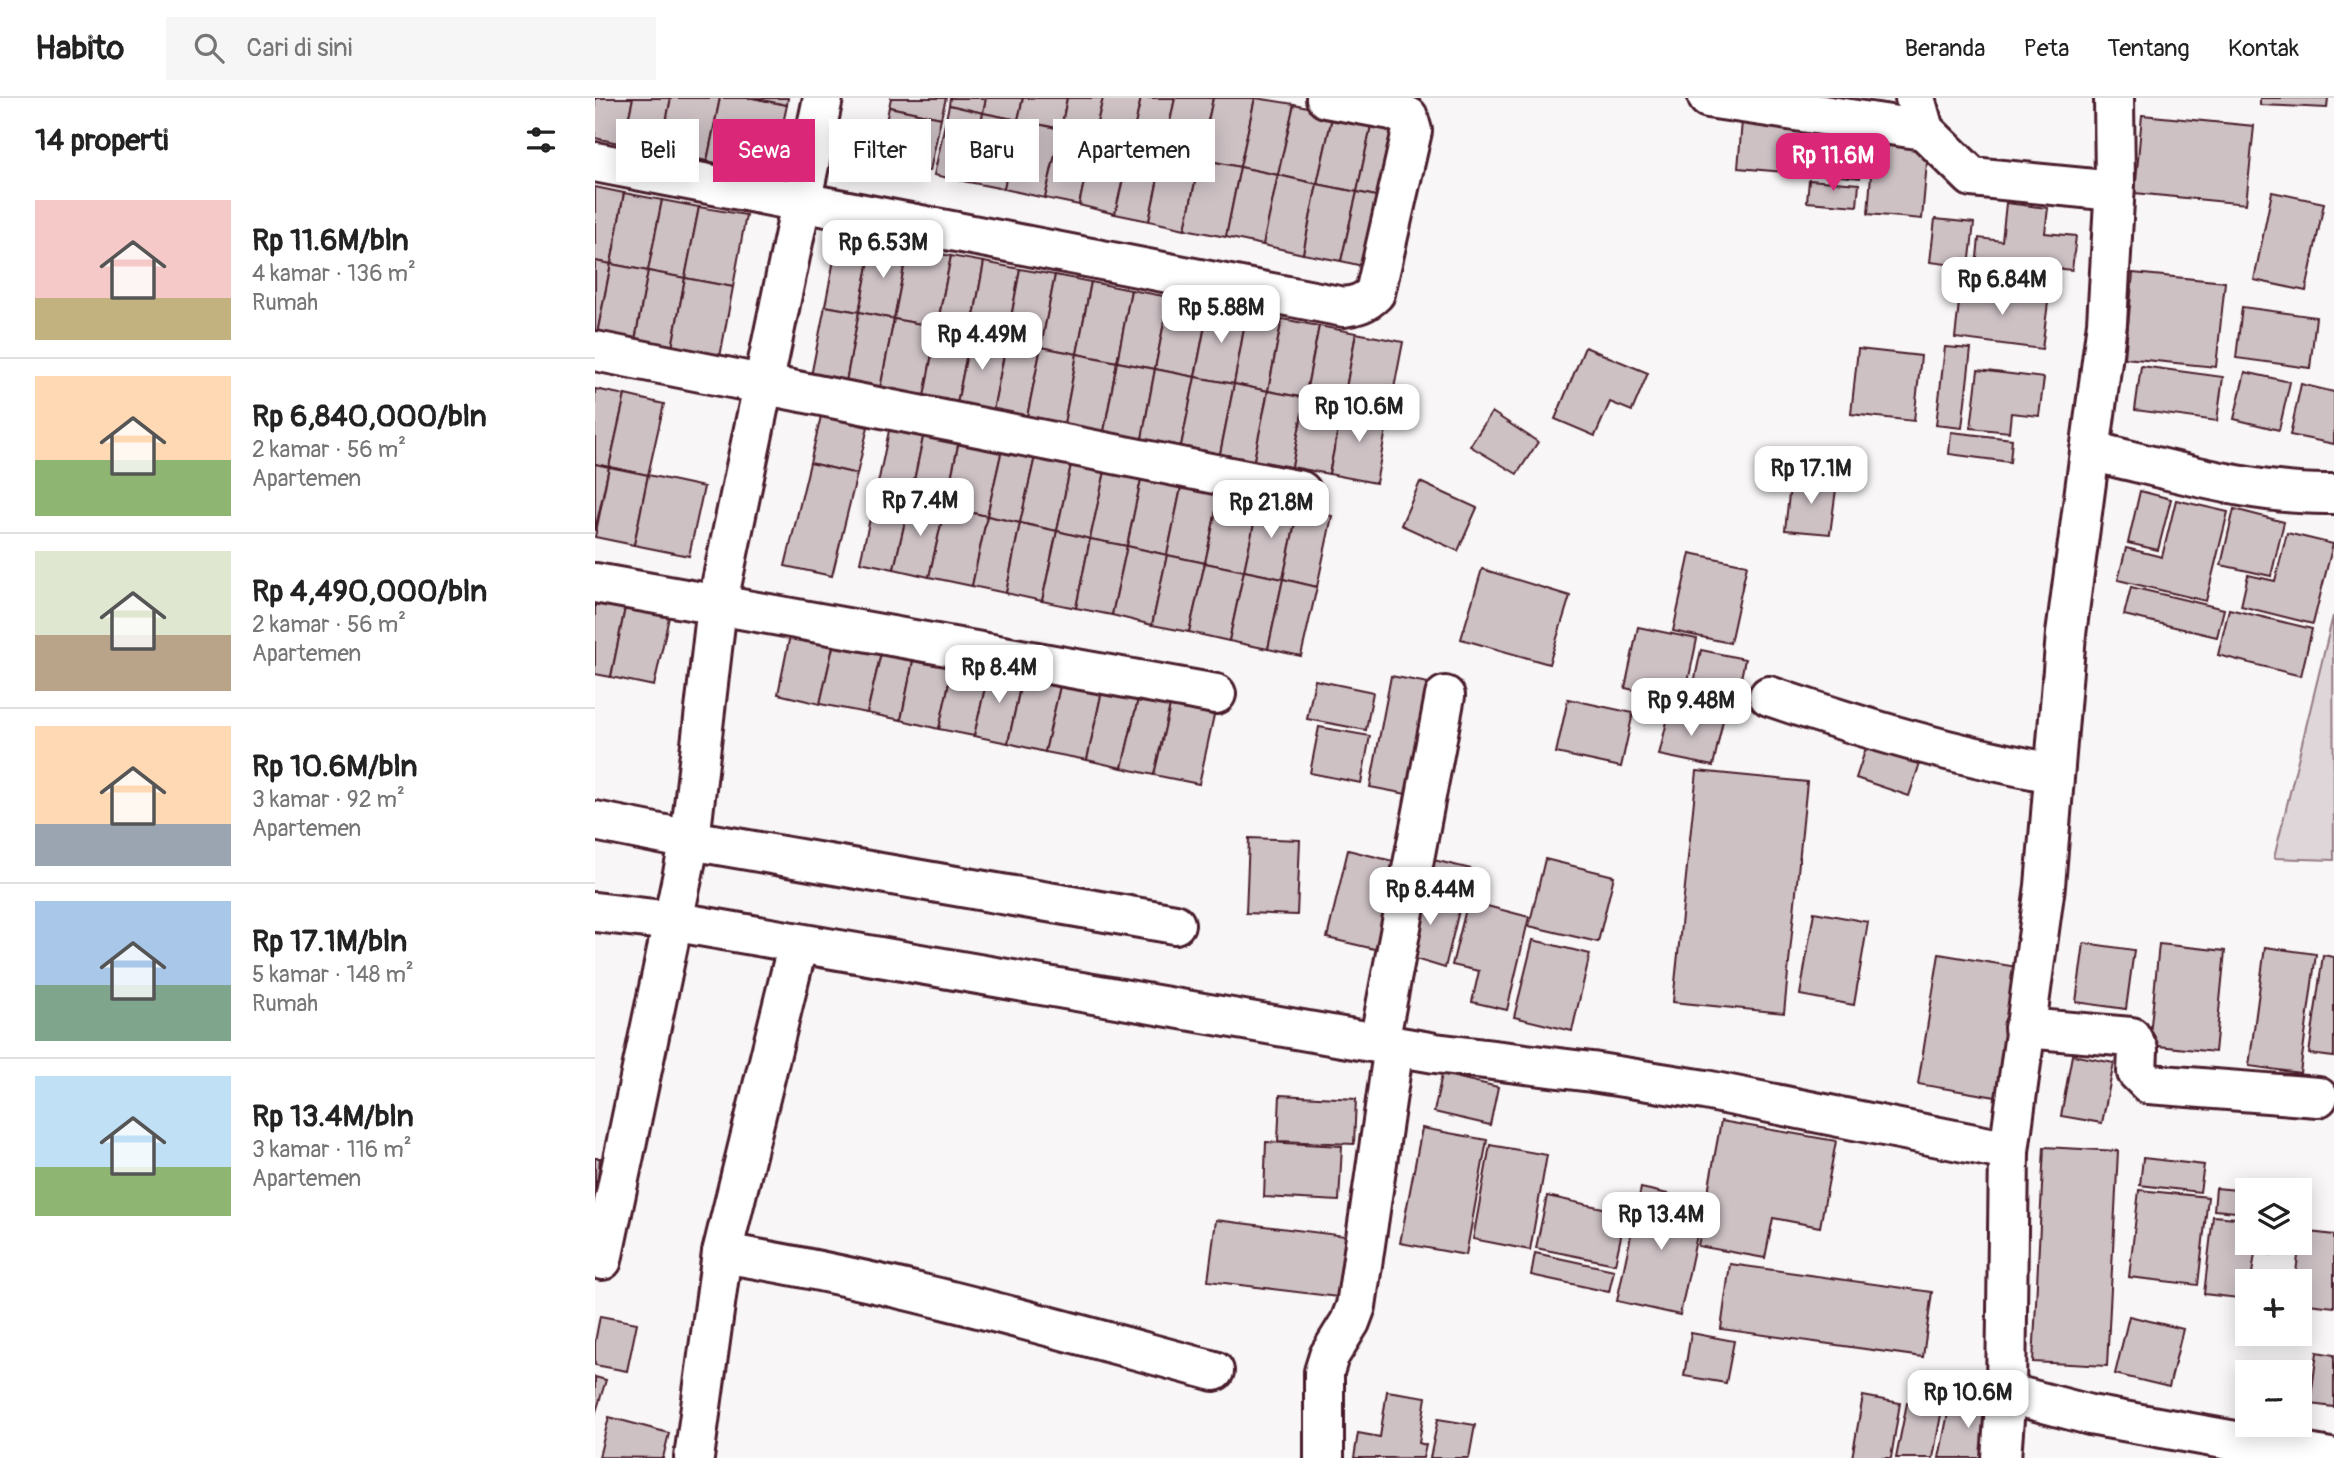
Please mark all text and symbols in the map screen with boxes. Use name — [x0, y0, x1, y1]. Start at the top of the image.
search box — [166, 17, 656, 80]
text: Habito — [35, 28, 124, 69]
icon: search — [190, 29, 228, 67]
text: Cari di sini — [246, 32, 352, 64]
text: Beranda — [1904, 34, 1985, 63]
text: Peta — [2023, 34, 2069, 63]
text: Tentang — [2107, 34, 2190, 63]
text: Kontak — [2228, 34, 2299, 63]
chip: Beli — [616, 119, 699, 182]
chip: Sewa — [713, 119, 815, 182]
chip: Filter — [829, 119, 931, 182]
chip: Baru — [945, 119, 1039, 182]
chip: Apartemen — [1053, 119, 1215, 182]
icon: filters — [522, 121, 560, 159]
text: 14 properti — [35, 122, 168, 159]
pin: Rp 11.6M — [1761, 134, 1905, 193]
text: Rp 11.6M — [1792, 141, 1874, 170]
pin: Rp 6.53M — [811, 220, 955, 280]
text: Rp 11.6M/bln — [252, 222, 409, 259]
icon: home — [91, 228, 175, 312]
text: Rp 6.53M — [838, 228, 928, 257]
pin: Rp 6.84M — [1930, 258, 2074, 317]
text: 4 kamar · 136 m² — [252, 259, 416, 288]
text: Rp 6.84M — [1957, 265, 2047, 294]
pin: Rp 5.88M — [1149, 286, 1293, 345]
text: Rumah — [252, 288, 318, 317]
text: Rp 5.88M — [1178, 293, 1264, 322]
pin: Rp 4.49M — [910, 313, 1054, 372]
text: Rp 4.49M — [937, 320, 1027, 349]
pin: Rp 10.6M — [1287, 384, 1431, 444]
text: Rp 10.6M — [1315, 392, 1403, 421]
text: Rp 6,840,000/bln — [252, 398, 487, 435]
icon: home — [91, 404, 175, 488]
text: 2 kamar · 56 m² — [252, 435, 406, 464]
pin: Rp 17.1M — [1739, 446, 1883, 506]
text: Rp 17.1M — [1771, 454, 1851, 483]
text: Apartemen — [252, 464, 361, 493]
pin: Rp 7.4M — [855, 478, 985, 538]
pin: Rp 21.8M — [1199, 480, 1343, 540]
text: Rp 7.4M — [882, 486, 958, 515]
text: Rp 21.8M — [1229, 488, 1313, 517]
text: Rp 4,490,000/bln — [252, 573, 487, 610]
icon: home — [91, 579, 175, 663]
text: 2 kamar · 56 m² — [252, 610, 406, 639]
text: Apartemen — [252, 639, 361, 668]
pin: Rp 8.4M — [934, 646, 1064, 705]
text: Rp 8.4M — [961, 653, 1037, 682]
pin: Rp 9.48M — [1619, 678, 1763, 738]
text: Rp 9.48M — [1647, 686, 1735, 715]
text: Rp 10.6M/bln — [252, 748, 418, 785]
icon: home — [91, 754, 175, 838]
text: 3 kamar · 92 m² — [252, 785, 405, 814]
text: Apartemen — [252, 814, 361, 843]
pin: Rp 8.44M — [1358, 868, 1502, 927]
text: Rp 8.44M — [1385, 875, 1475, 904]
text: Rp 17.1M/bln — [252, 923, 407, 960]
icon: home — [91, 929, 175, 1013]
text: 5 kamar · 148 m² — [252, 960, 414, 989]
text: Rumah — [252, 989, 318, 1018]
text: Rp 13.4M/bln — [252, 1098, 414, 1135]
icon: home — [91, 1104, 175, 1188]
text: 3 kamar · 116 m² — [252, 1135, 412, 1164]
text: Apartemen — [252, 1164, 361, 1193]
map controls — [2235, 1178, 2312, 1437]
button: layers — [2235, 1178, 2312, 1255]
pin: Rp 13.4M — [1589, 1192, 1733, 1252]
text: Rp 13.4M — [1618, 1200, 1704, 1229]
button: + — [2235, 1269, 2312, 1346]
button: − — [2235, 1360, 2312, 1437]
pin: Rp 10.6M — [1896, 1370, 2040, 1430]
text: Rp 10.6M — [1924, 1378, 2012, 1407]

